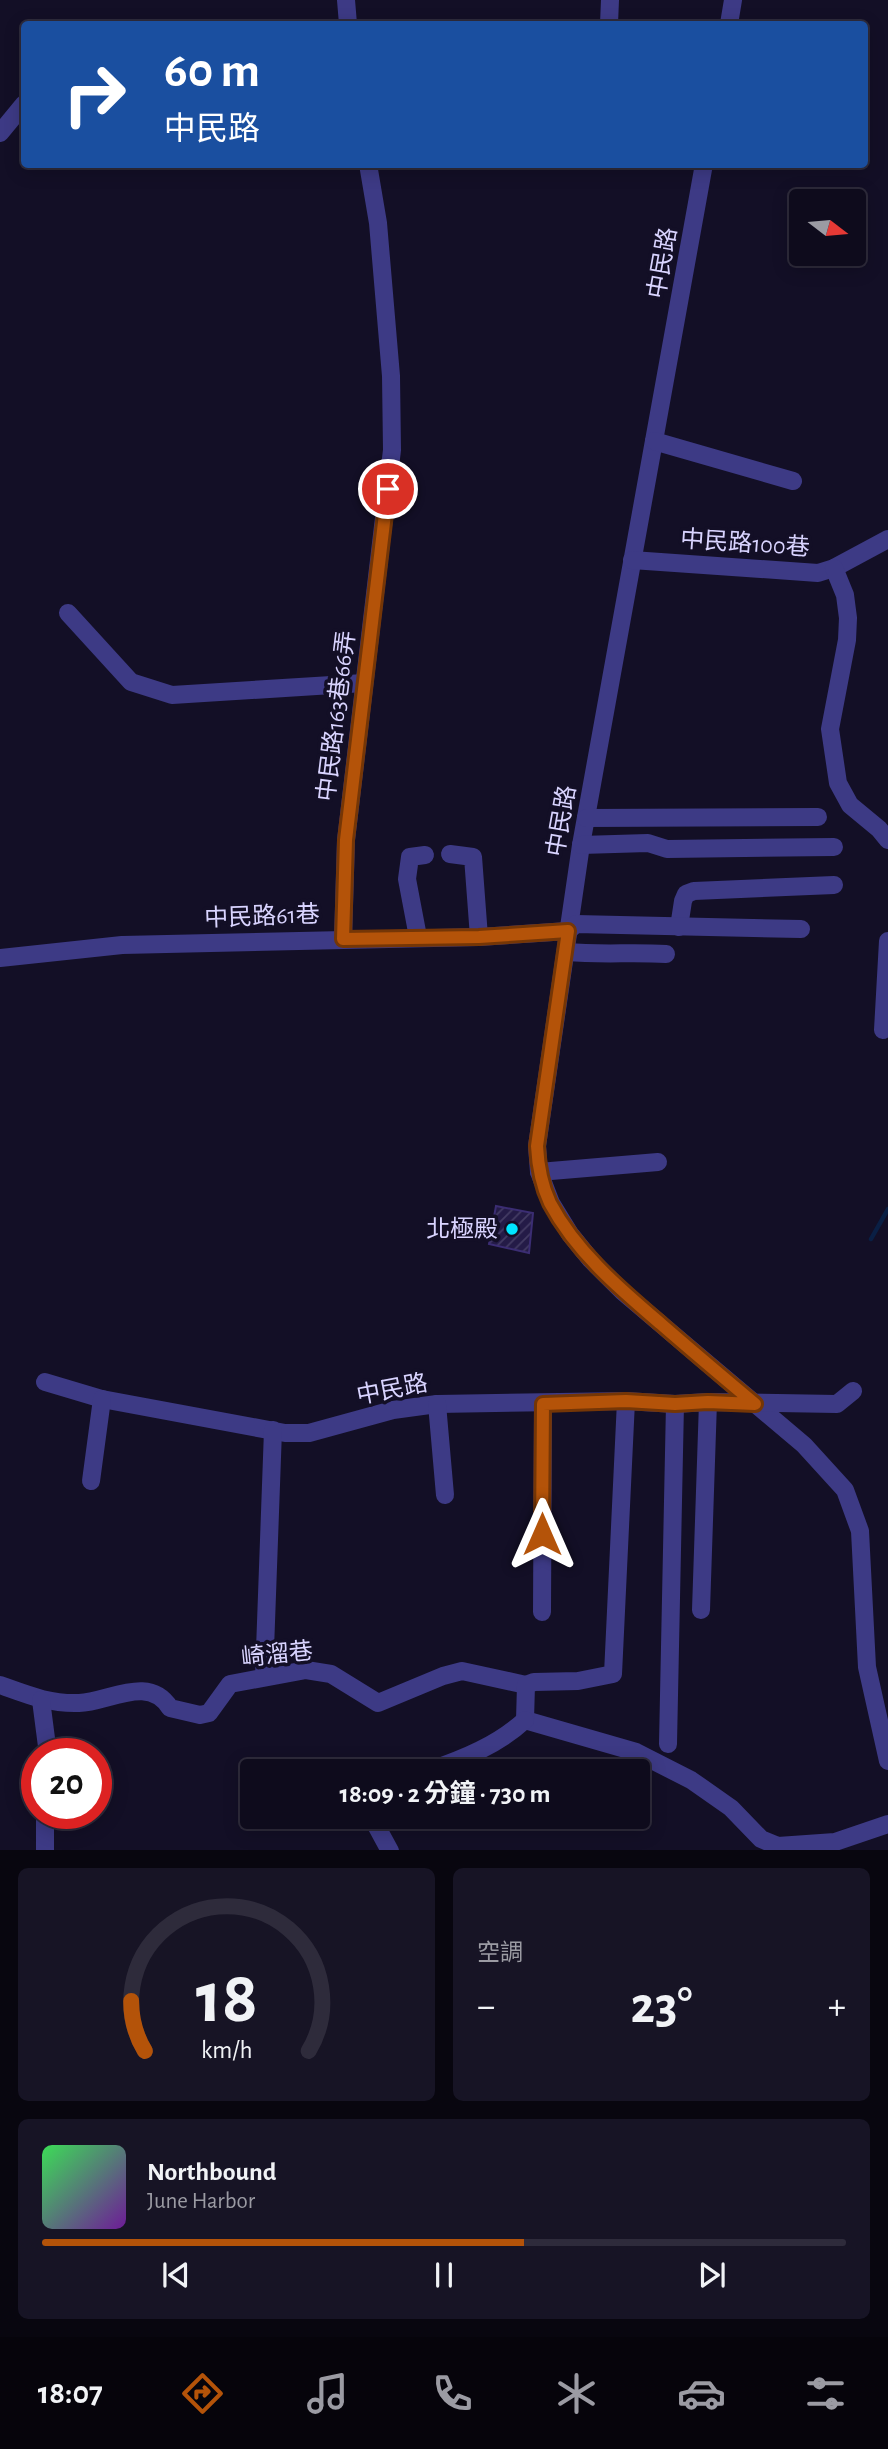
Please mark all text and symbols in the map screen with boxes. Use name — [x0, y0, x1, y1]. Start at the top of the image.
text: 60 m — [164, 47, 260, 96]
icon: right — [49, 49, 140, 140]
text: 中民路 — [164, 113, 260, 145]
north arrow — [789, 189, 866, 266]
map controls — [789, 189, 866, 266]
street label: 中民路 — [643, 225, 681, 301]
pin — [358, 459, 418, 519]
icon: arrive — [369, 470, 407, 508]
street label: 中民路100巷 — [679, 526, 811, 560]
street label: 中民路163巷66弄 — [313, 629, 359, 803]
street label: 中民路 — [542, 783, 580, 859]
street label: 中民路61巷 — [204, 901, 320, 931]
place label: 北極殿 — [426, 1216, 498, 1242]
marker: 北極殿 — [504, 1221, 520, 1237]
street label: 中民路 — [354, 1369, 430, 1409]
position arrow — [505, 1497, 579, 1571]
street label: 崎溜巷 — [240, 1637, 314, 1671]
speed limit sign: 20 — [21, 1738, 112, 1829]
text: 18:09 · 2 分鐘 · 730 m — [340, 1781, 550, 1807]
text: 空調 — [477, 1942, 523, 1965]
text: 18 — [195, 1963, 258, 2036]
text: 23° — [630, 1980, 693, 2032]
text: − — [477, 1988, 495, 2026]
text: + — [828, 1988, 846, 2026]
text: km/h — [201, 2037, 252, 2062]
text: Northbound — [147, 2159, 276, 2185]
text: June Harbor — [147, 2190, 255, 2213]
icon: previous — [157, 2256, 195, 2294]
icon: pause — [425, 2256, 463, 2294]
icon: next — [693, 2256, 731, 2294]
icon: directions — [178, 2369, 227, 2418]
icon: music — [303, 2369, 352, 2418]
icon: phone — [428, 2369, 477, 2418]
icon: climate — [552, 2369, 601, 2418]
icon: car — [677, 2369, 726, 2418]
icon: filters — [801, 2369, 850, 2418]
text: 18:07 — [38, 2377, 103, 2409]

